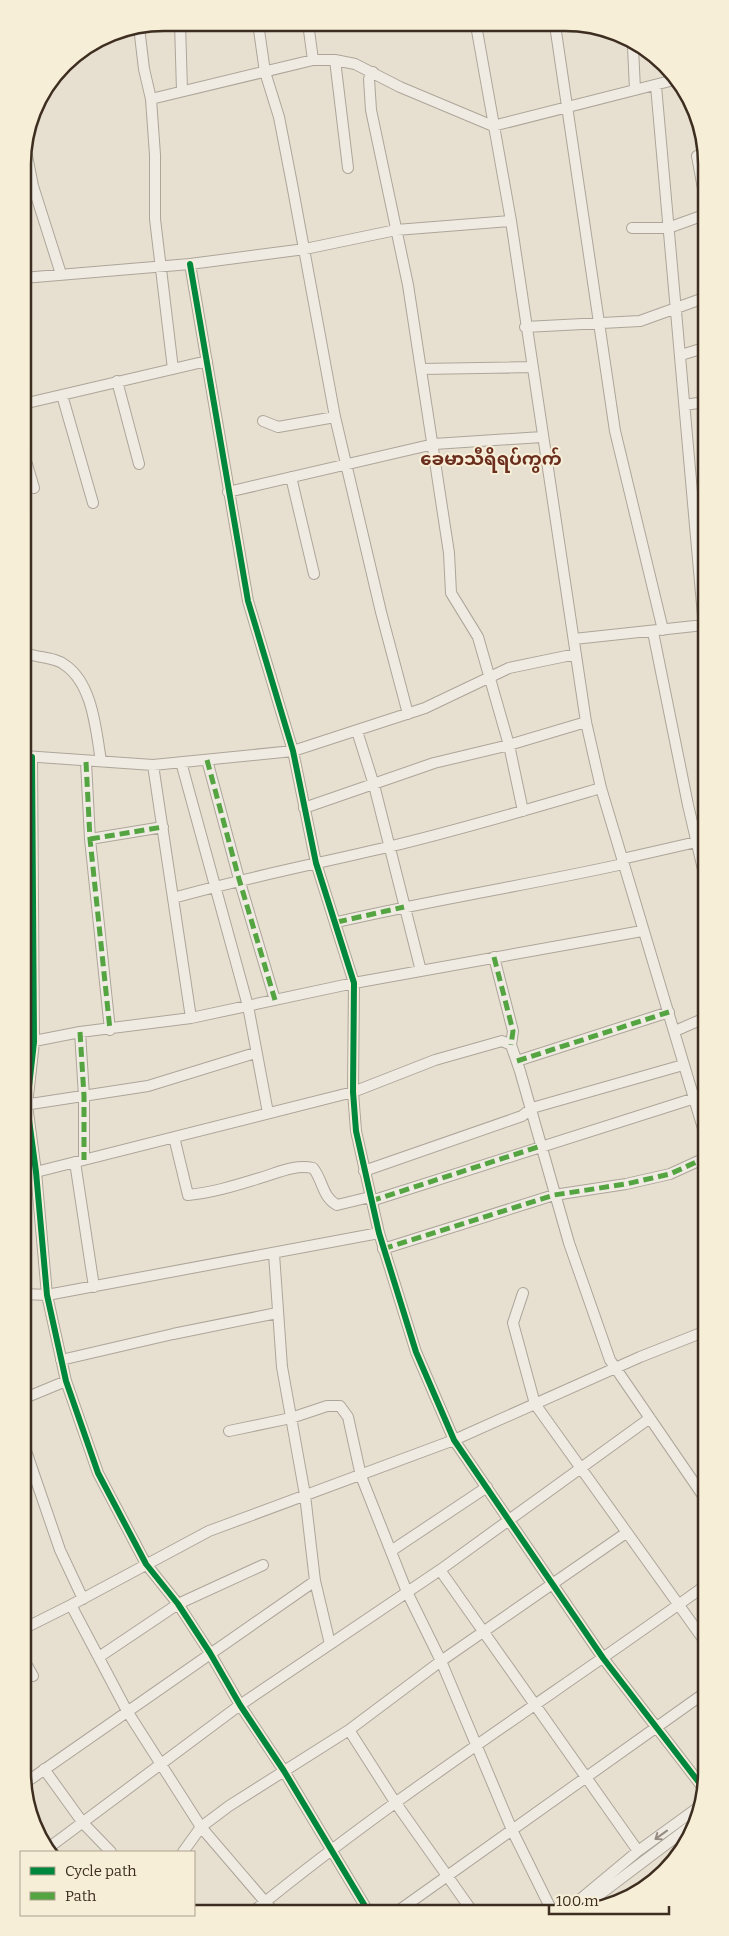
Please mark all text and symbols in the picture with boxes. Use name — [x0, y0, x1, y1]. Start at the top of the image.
district label: ခေမာသီရိရပ်ကွက် — [420, 447, 562, 473]
one-way arrow — [655, 1829, 668, 1840]
legend — [20, 1851, 195, 1916]
text: Cycle path — [65, 1862, 137, 1880]
scale bar — [549, 1884, 669, 1916]
text: Path — [65, 1887, 97, 1905]
text: 100 m — [556, 1892, 599, 1910]

